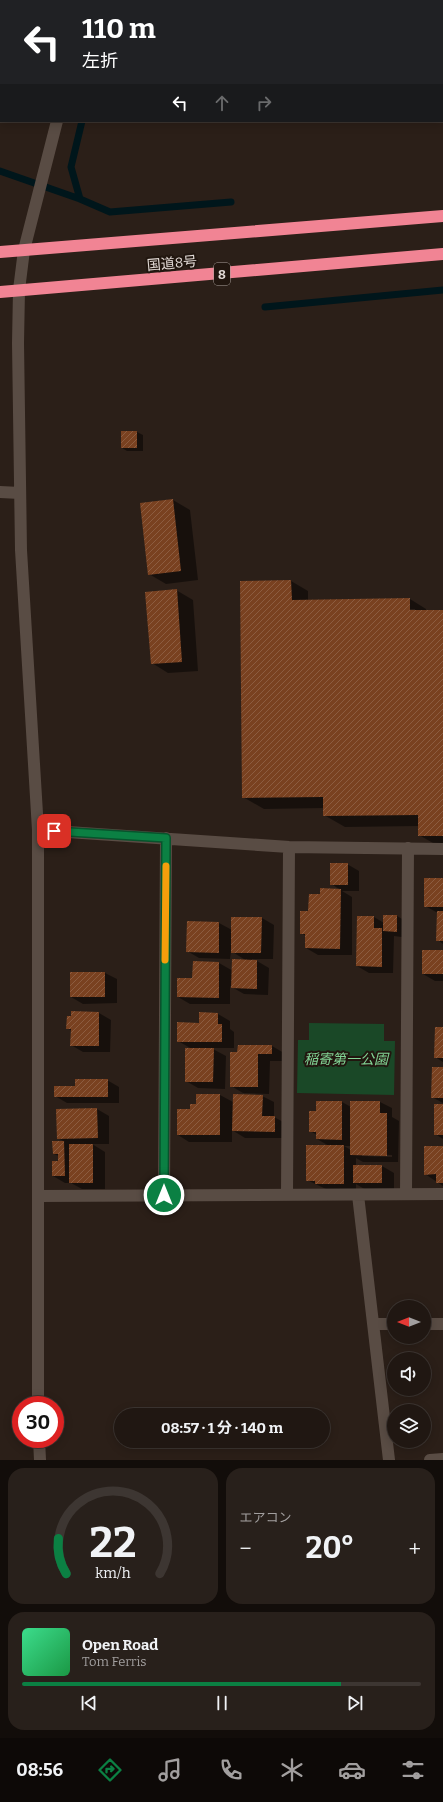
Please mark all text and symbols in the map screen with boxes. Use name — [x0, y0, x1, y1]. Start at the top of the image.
text: 110 m — [82, 12, 156, 45]
icon: left — [16, 16, 68, 68]
text: 左折 — [82, 50, 118, 72]
icon: left — [169, 92, 191, 114]
icon: ahead — [211, 92, 233, 114]
icon: right — [253, 92, 275, 114]
street label: 国道8号 — [146, 253, 198, 274]
road number: 8 — [214, 263, 230, 285]
pin — [37, 814, 71, 848]
icon: arrive — [43, 820, 65, 842]
park label: 稲寄第一公園 — [304, 1051, 390, 1068]
position arrow — [143, 1174, 185, 1216]
north arrow — [387, 1300, 431, 1344]
map controls — [387, 1300, 431, 1448]
button: sound — [387, 1352, 431, 1396]
speed limit sign: 30 — [12, 1396, 64, 1448]
button: layers — [387, 1404, 431, 1448]
text: 08:57 · 1 分 · 140 m — [161, 1419, 283, 1437]
text: エアコン — [240, 1510, 292, 1525]
text: 22 — [89, 1518, 136, 1568]
text: 20° — [306, 1530, 354, 1566]
text: − — [240, 1535, 252, 1562]
text: + — [408, 1535, 421, 1562]
text: km/h — [95, 1565, 131, 1582]
text: Open Road — [82, 1636, 158, 1654]
text: Tom Ferris — [82, 1654, 146, 1669]
icon: previous — [78, 1692, 100, 1714]
icon: pause — [211, 1692, 233, 1714]
icon: next — [344, 1692, 366, 1714]
icon: directions — [96, 1756, 124, 1784]
icon: music — [156, 1756, 184, 1784]
icon: phone — [217, 1756, 245, 1784]
icon: climate — [278, 1756, 306, 1784]
icon: car — [338, 1756, 366, 1784]
icon: filters — [399, 1756, 427, 1784]
text: 08:56 — [16, 1759, 63, 1781]

